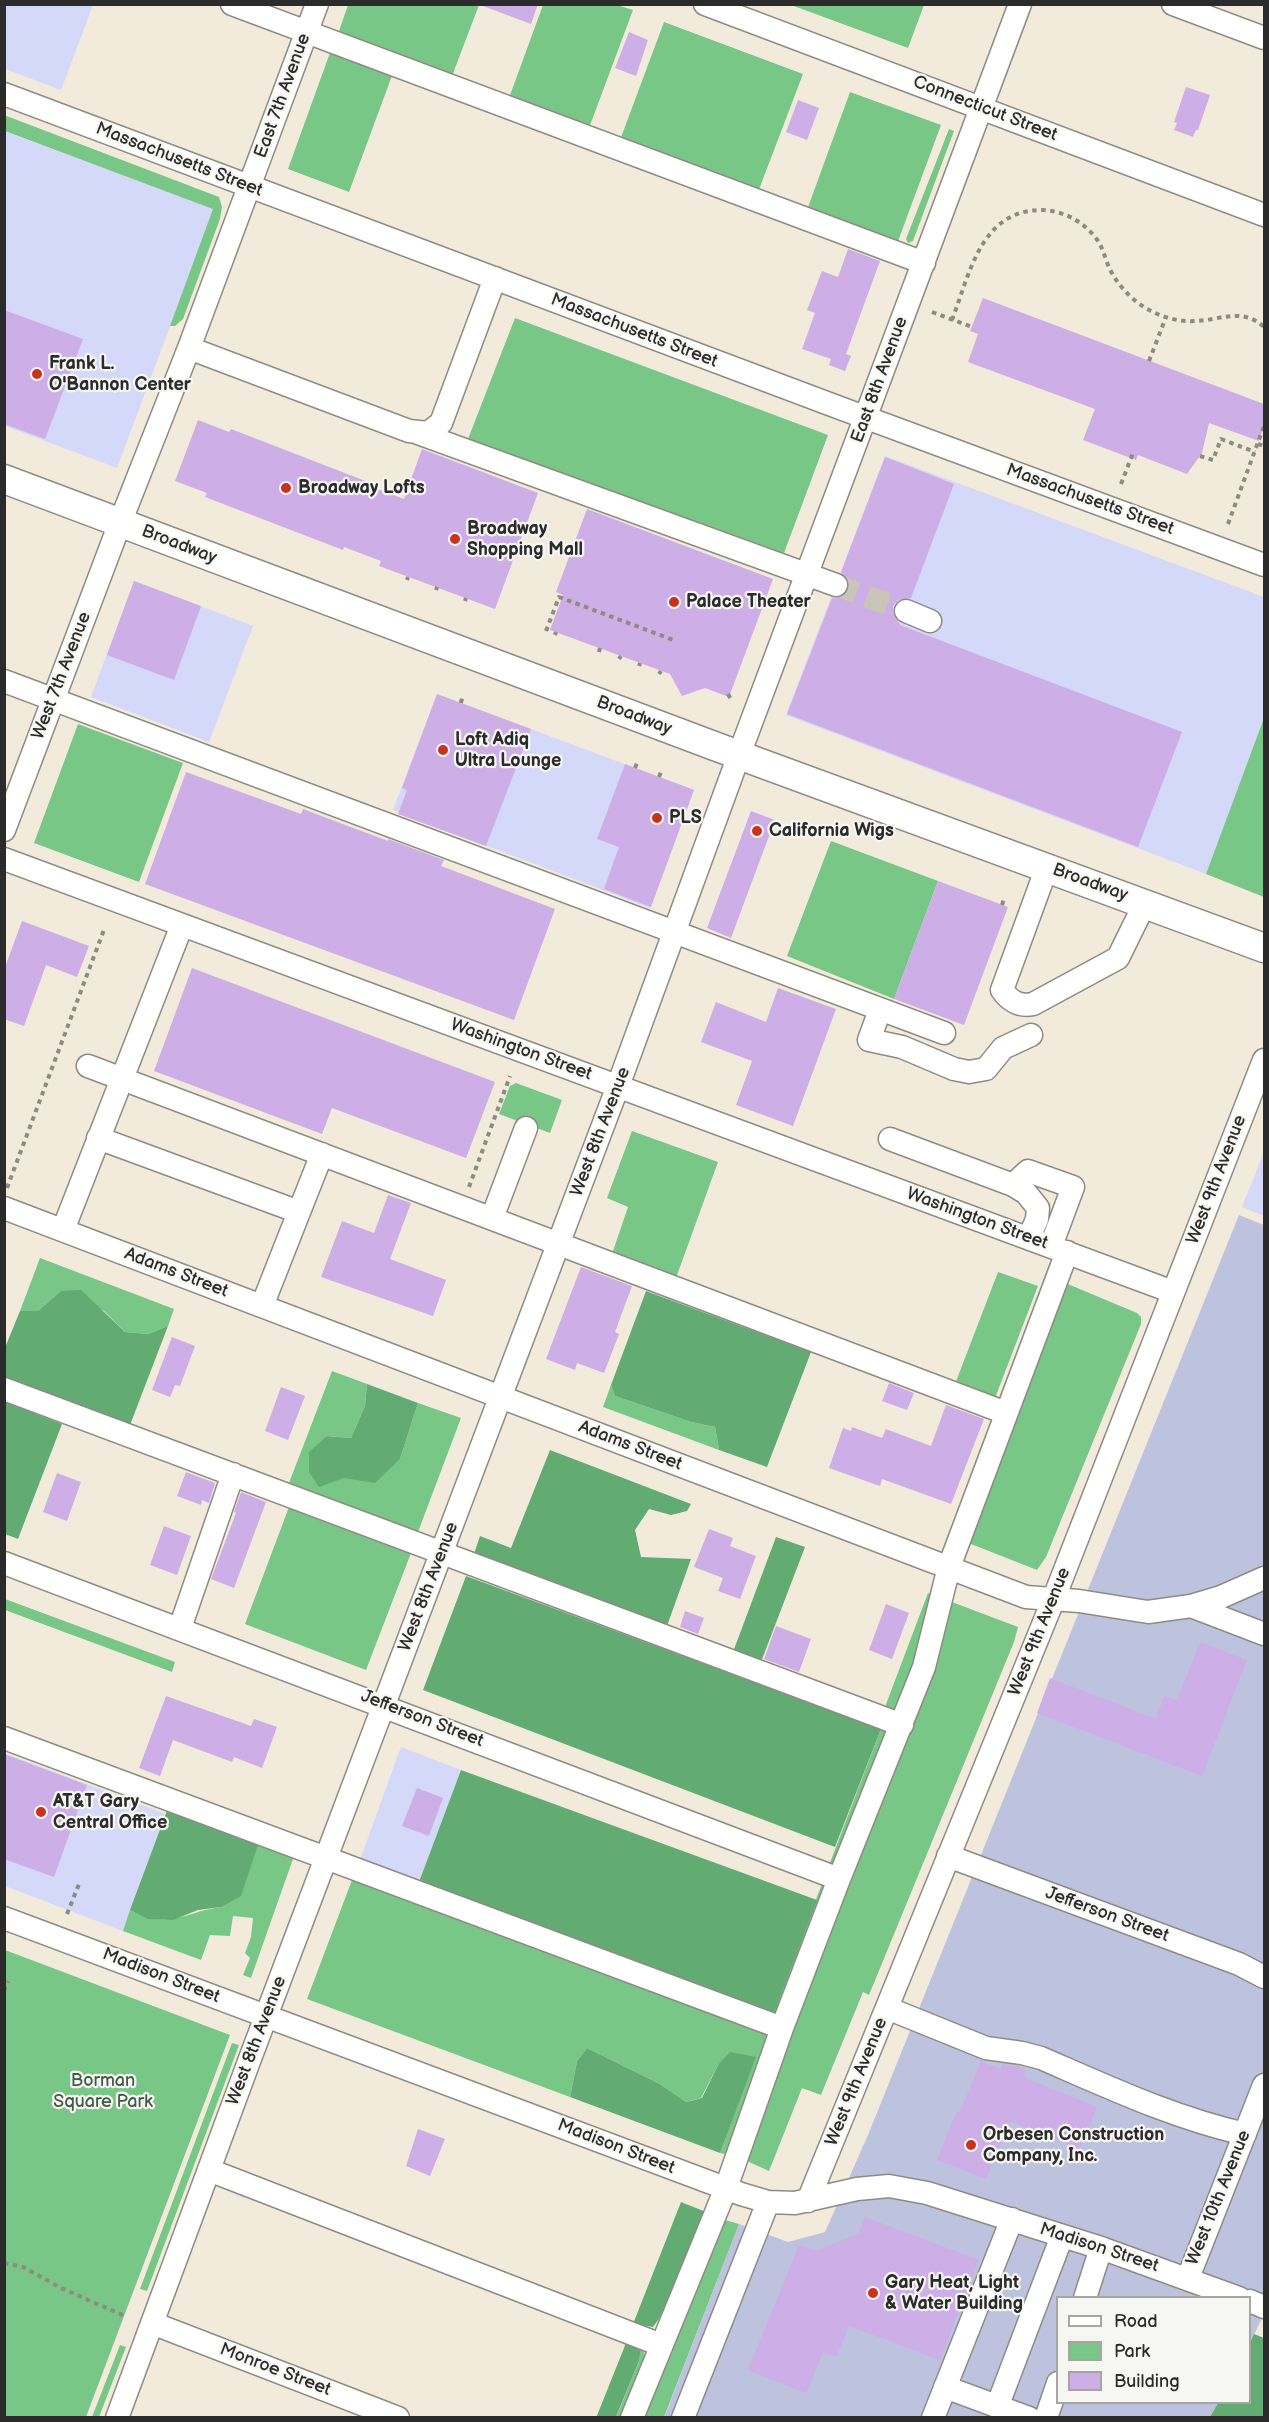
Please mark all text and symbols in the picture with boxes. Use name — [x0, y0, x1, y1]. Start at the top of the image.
street label: East 7th Avenue — [250, 31, 316, 161]
street label: Connecticut Street — [910, 72, 1060, 146]
street label: Massachusetts Street — [93, 118, 265, 202]
street label: Massachusetts Street — [548, 289, 720, 373]
street label: East 8th Avenue — [847, 314, 913, 446]
place label: Frank L. O'Bannon Center — [49, 353, 191, 395]
marker: Frank L. O'Bannon Center — [30, 367, 44, 381]
street label: Massachusetts Street — [1003, 460, 1177, 540]
place label: Broadway Lofts — [298, 477, 425, 499]
marker: Broadway Lofts — [279, 481, 293, 495]
place label: Broadway Shopping Mall — [467, 518, 583, 560]
street label: Broadway — [138, 521, 220, 569]
marker: Broadway Shopping Mall — [448, 532, 462, 546]
place label: Palace Theater — [686, 591, 811, 613]
marker: Palace Theater — [667, 595, 681, 609]
street label: West 7th Avenue — [28, 609, 96, 743]
street label: Broadway — [593, 692, 675, 740]
place label: Loft Adiq Ultra Lounge — [455, 729, 561, 771]
marker: Loft Adiq Ultra Lounge — [436, 743, 450, 757]
place label: PLS — [669, 807, 702, 829]
marker: PLS — [650, 811, 664, 825]
place label: California Wigs — [769, 820, 894, 842]
marker: California Wigs — [750, 824, 764, 838]
street label: Broadway — [1049, 859, 1131, 907]
street label: Washington Street — [447, 1014, 595, 1086]
street label: West 8th Avenue — [566, 1064, 636, 1200]
street label: West 9th Avenue — [1182, 1112, 1252, 1248]
street label: Washington Street — [903, 1183, 1051, 1255]
street label: Adams Street — [121, 1243, 231, 1303]
street label: Adams Street — [575, 1416, 685, 1476]
street label: West 8th Avenue — [394, 1519, 464, 1655]
street label: West 9th Avenue — [1004, 1565, 1076, 1699]
street label: Jefferson Street — [358, 1686, 486, 1752]
place label: AT&T Gary Central Office — [53, 1791, 167, 1834]
marker: AT&T Gary Central Office — [34, 1805, 48, 1819]
street label: Jefferson Street — [1042, 1883, 1172, 1947]
street label: Madison Street — [99, 1944, 223, 2008]
street label: West 8th Avenue — [222, 1973, 292, 2109]
street label: West 9th Avenue — [821, 2015, 893, 2149]
park label: Borman Square Park — [53, 2070, 153, 2112]
street label: Madison Street — [554, 2115, 678, 2179]
place label: Orbesen Construction Company, Inc. — [983, 2124, 1164, 2166]
street label: West 10th Avenue — [1182, 2127, 1256, 2269]
marker: Orbesen Construction Company, Inc. — [964, 2138, 978, 2152]
street label: Madison Street — [1037, 2219, 1161, 2277]
place label: Gary Heat, Light & Water Building — [885, 2272, 1023, 2314]
marker: Gary Heat, Light & Water Building — [866, 2286, 880, 2300]
legend — [1056, 2296, 1251, 2404]
text: Road — [1114, 2311, 1158, 2332]
street label: Monroe Street — [216, 2339, 334, 2401]
text: Park — [1114, 2341, 1150, 2362]
text: Building — [1114, 2371, 1180, 2392]

